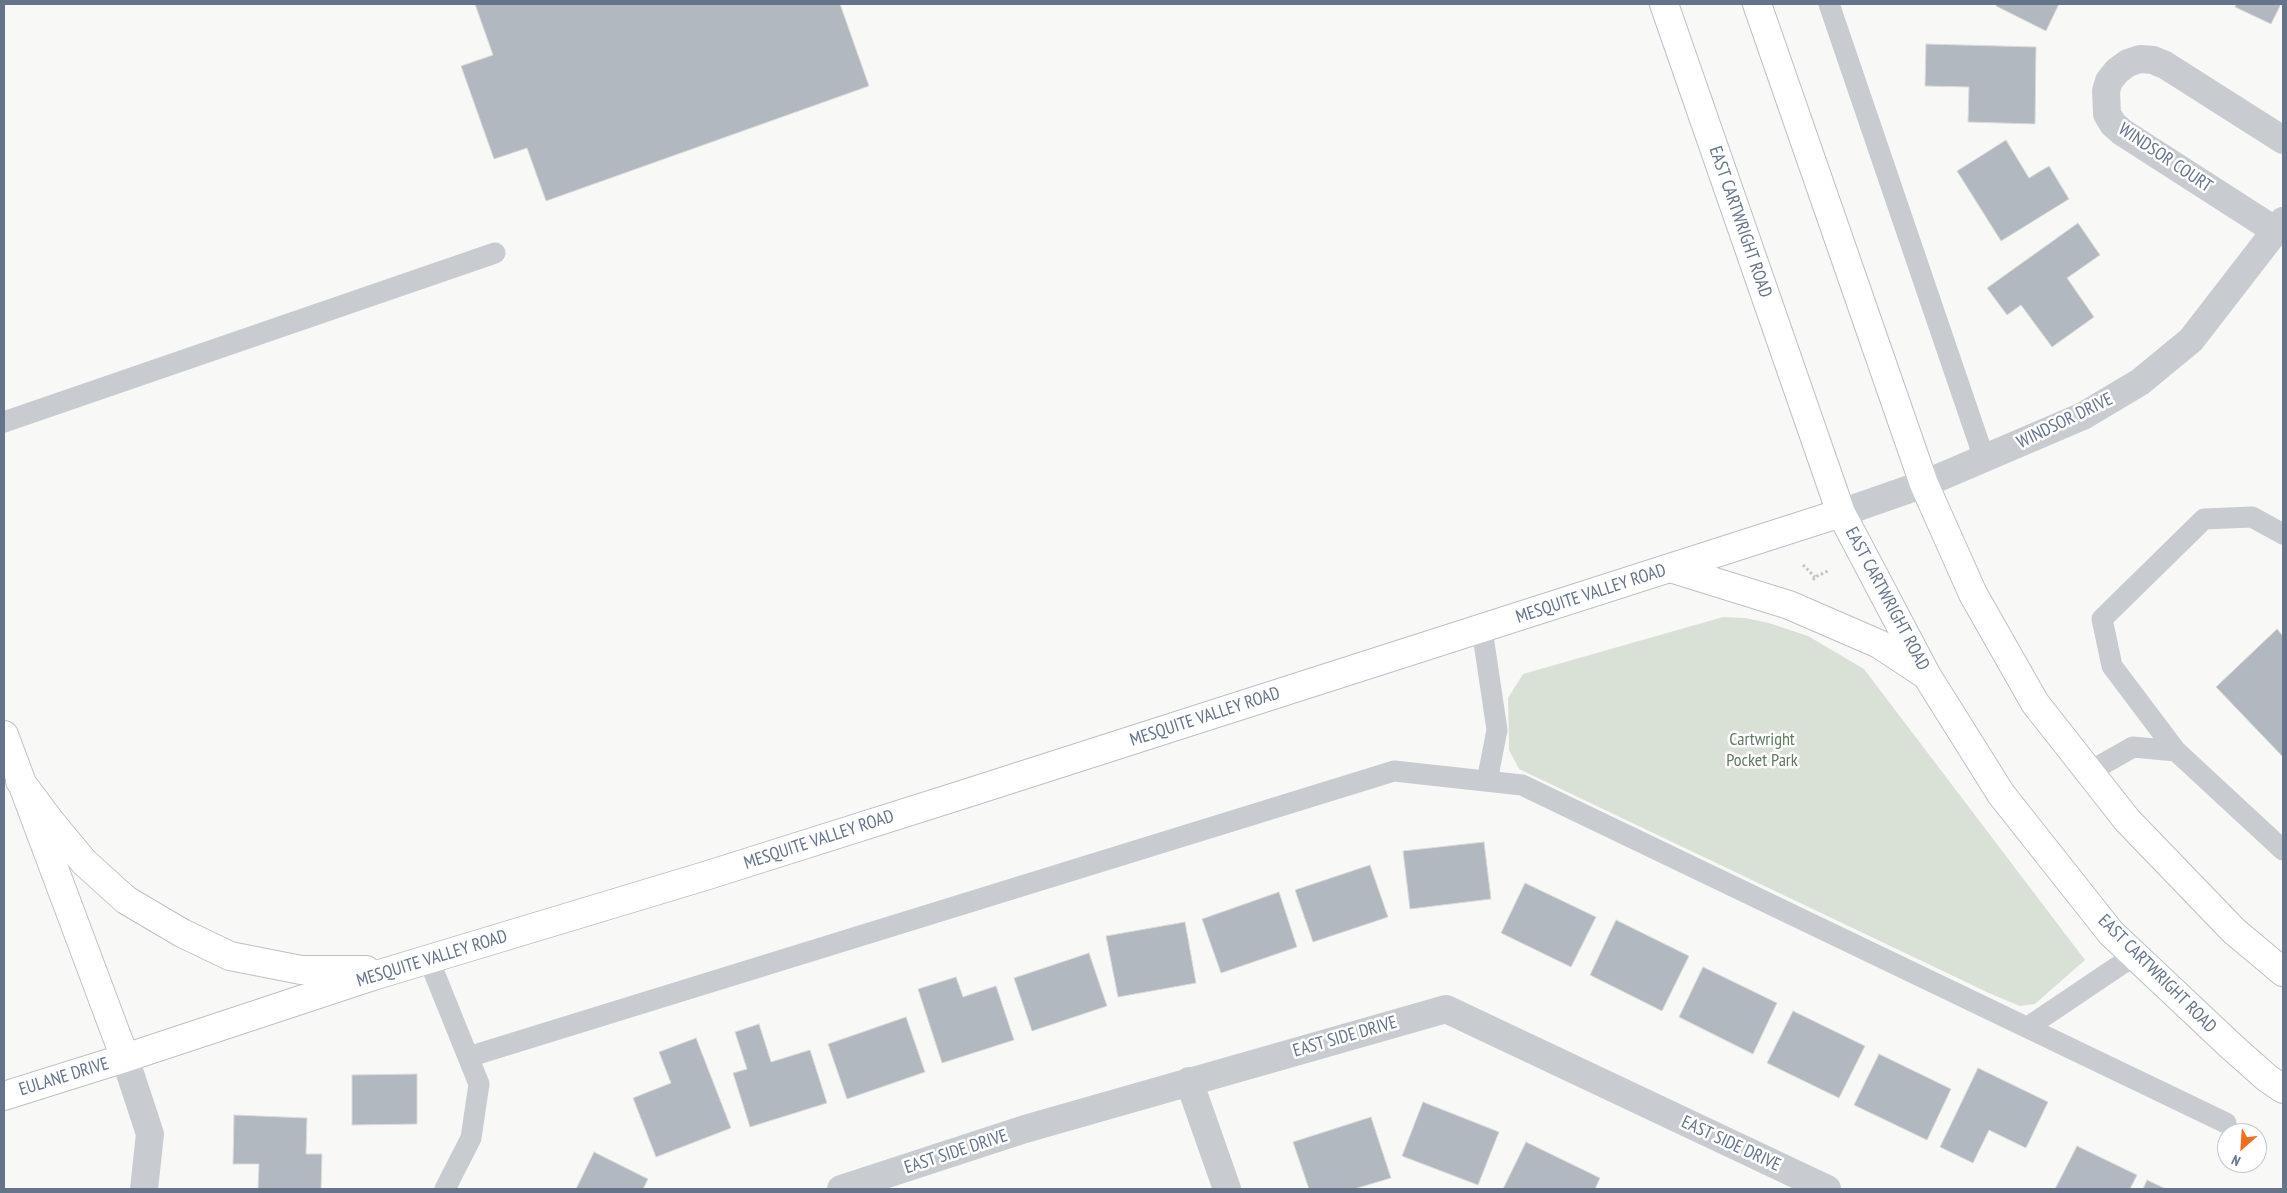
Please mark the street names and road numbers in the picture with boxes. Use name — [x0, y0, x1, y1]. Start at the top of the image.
street label: WINDSOR COURT — [2114, 119, 2216, 197]
street label: EAST CARTWRIGHT ROAD — [1704, 143, 1776, 301]
street label: WINDSOR DRIVE — [2014, 389, 2116, 453]
street label: EAST CARTWRIGHT ROAD — [1840, 524, 1934, 674]
street label: MESQUITE VALLEY ROAD — [1513, 560, 1669, 628]
street label: MESQUITE VALLEY ROAD — [1127, 683, 1283, 751]
street label: MESQUITE VALLEY ROAD — [741, 806, 897, 874]
street label: EAST CARTWRIGHT ROAD — [2093, 910, 2221, 1038]
street label: MESQUITE VALLEY ROAD — [354, 926, 510, 992]
street label: EAST SIDE DRIVE — [1291, 1012, 1399, 1062]
street label: EULANE DRIVE — [16, 1053, 112, 1101]
street label: EAST SIDE DRIVE — [1678, 1112, 1784, 1176]
street label: EAST SIDE DRIVE — [902, 1125, 1010, 1179]

